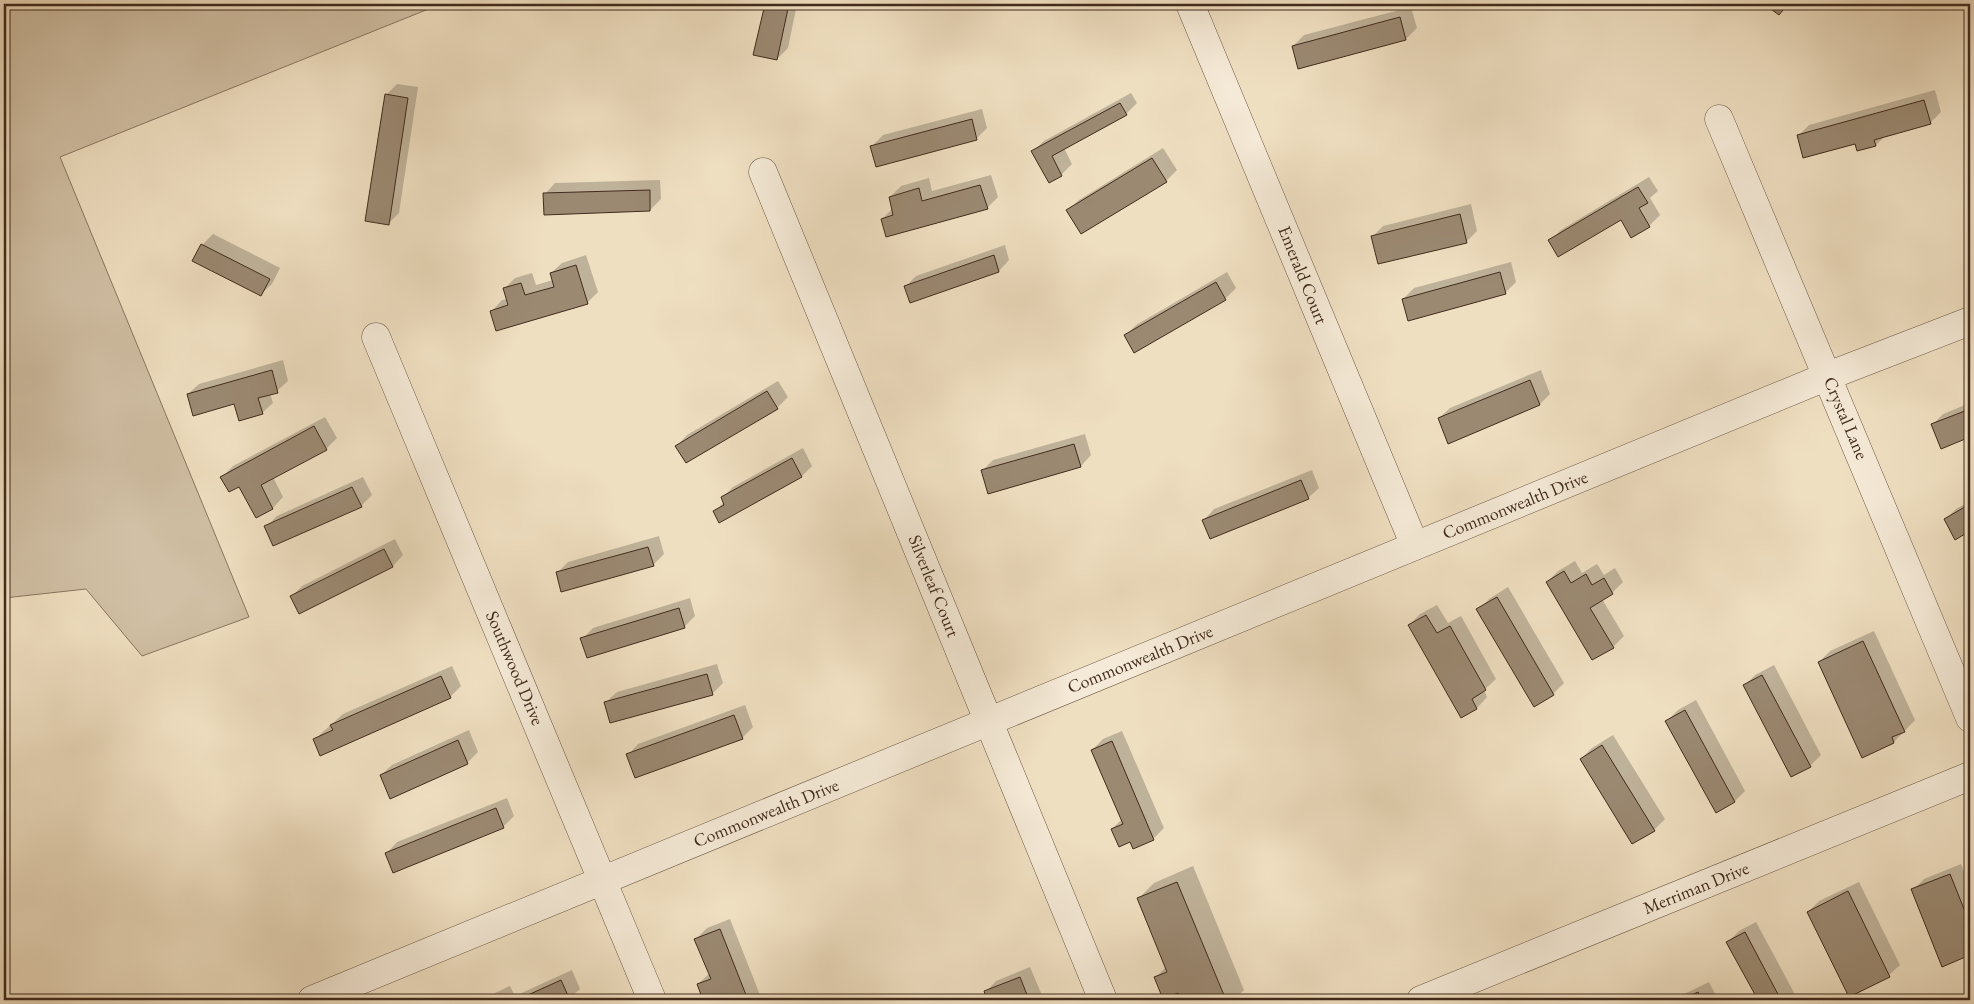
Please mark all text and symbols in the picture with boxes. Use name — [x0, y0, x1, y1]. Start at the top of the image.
street label: Emerald Court — [1273, 222, 1334, 328]
street label: Crystal Lane — [1819, 373, 1874, 463]
street label: Commonwealth Drive — [1439, 465, 1591, 544]
street label: Silverleaf Court — [904, 531, 966, 641]
street label: Southwood Drive — [481, 607, 550, 728]
street label: Commonwealth Drive — [1064, 619, 1216, 698]
street label: Commonwealth Drive — [690, 773, 842, 852]
street label: Merriman Drive — [1640, 856, 1752, 919]

